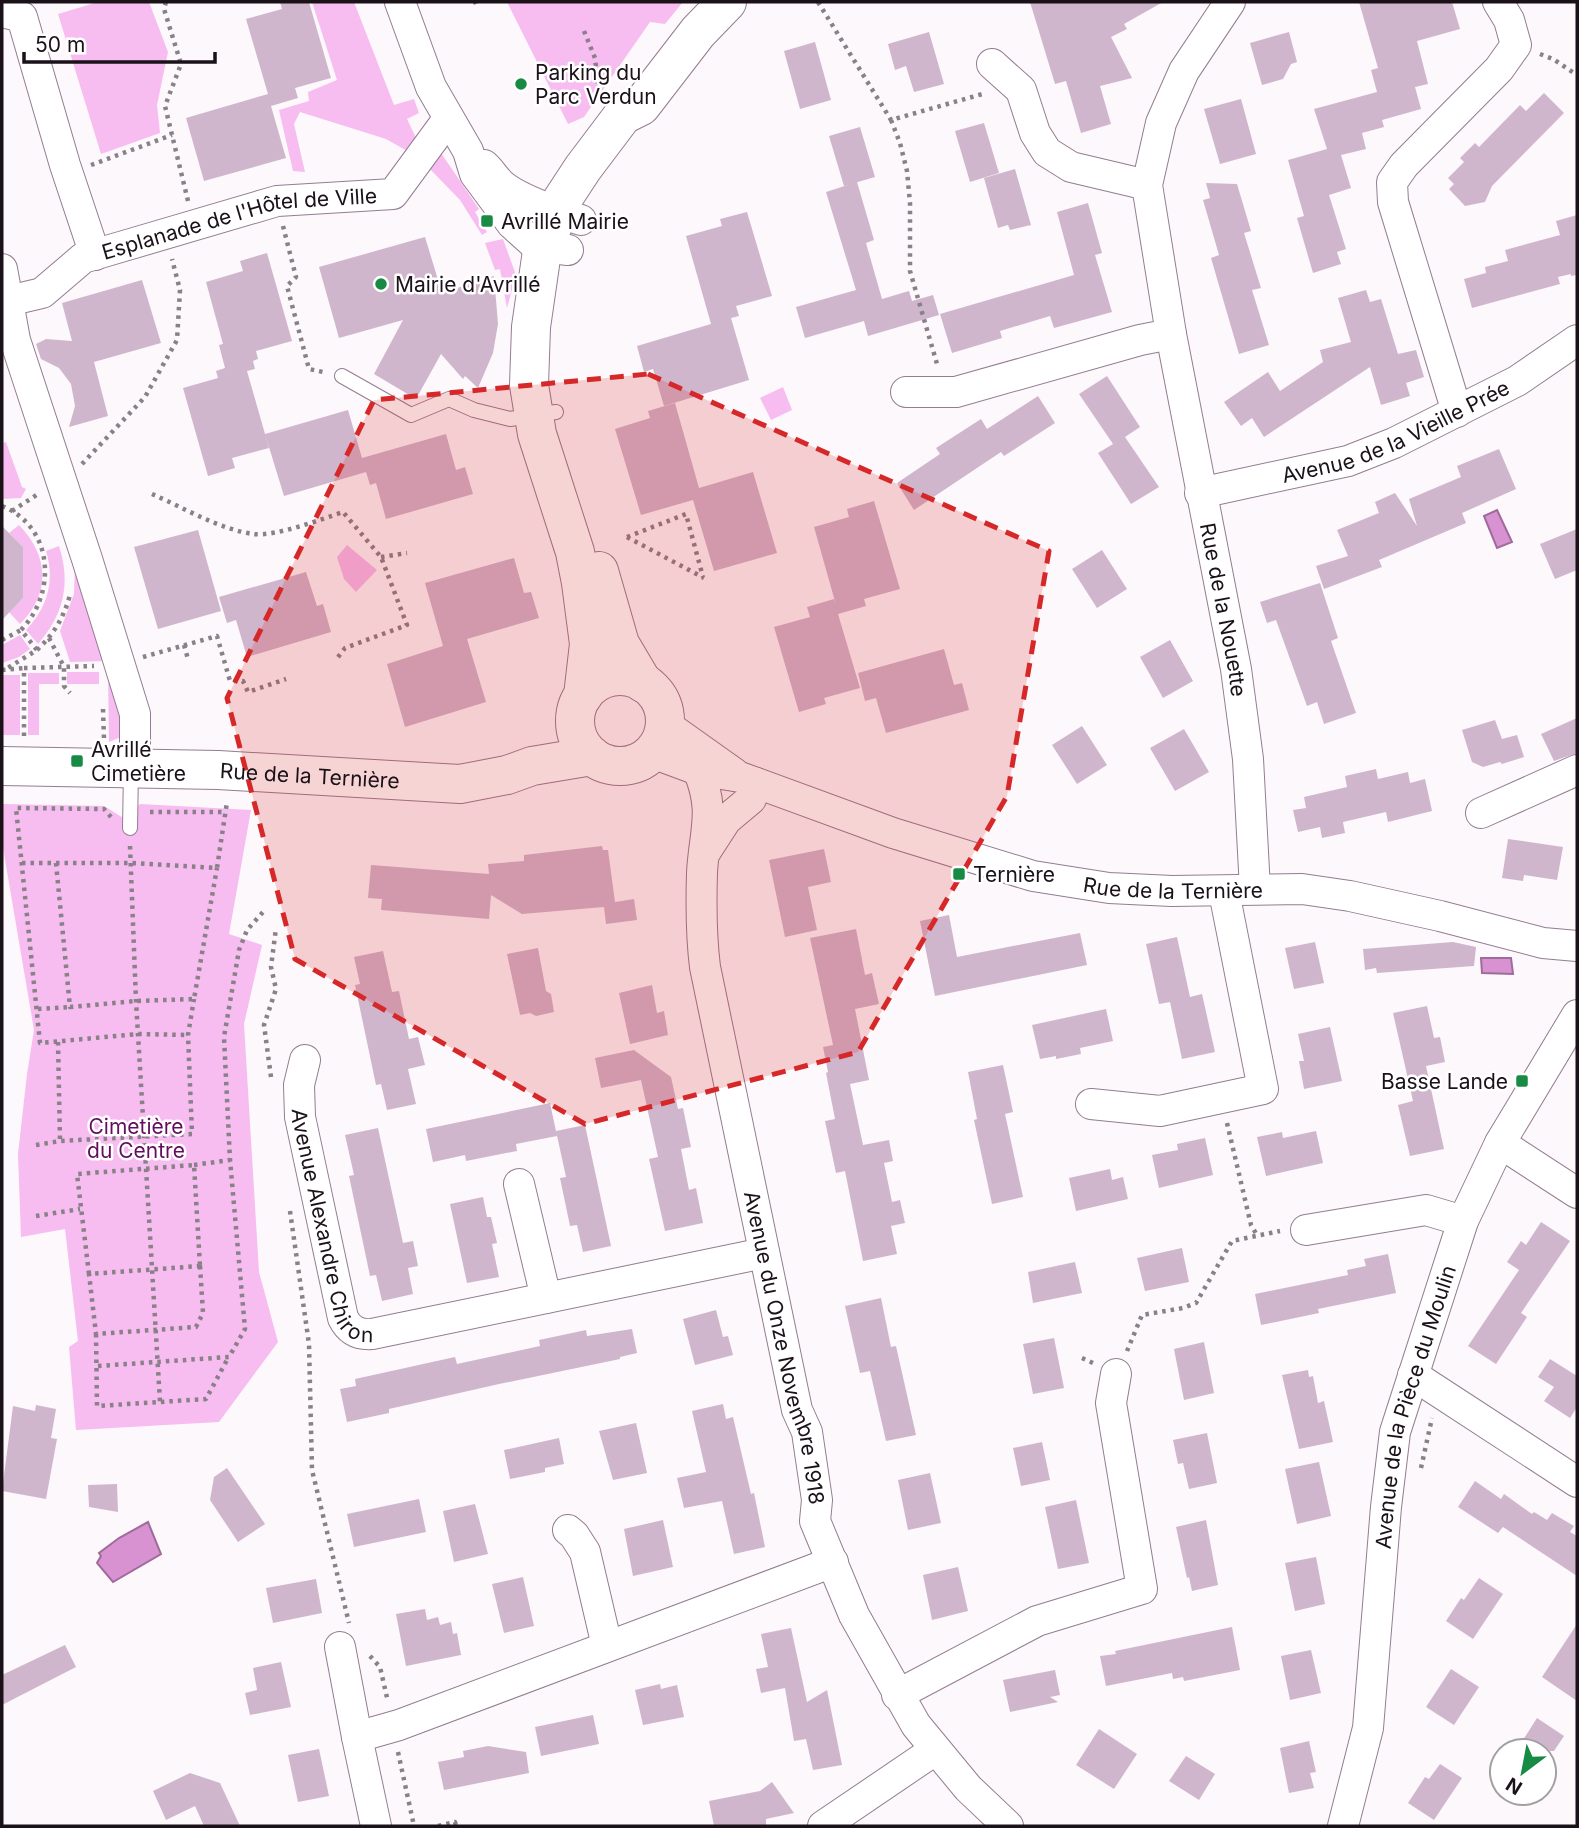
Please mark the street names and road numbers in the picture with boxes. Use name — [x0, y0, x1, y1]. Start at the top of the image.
street label: Esplanade de l'Hôtel de Ville — [99, 182, 378, 264]
street label: Avenue de la Vieille Prée — [1279, 375, 1513, 487]
street label: Rue de la Nouette — [1195, 521, 1252, 698]
street label: Rue de la Ternière — [219, 758, 400, 793]
street label: Rue de la Ternière — [1081, 872, 1263, 904]
street label: Avenue Alexandre Chiron — [287, 1108, 374, 1347]
street label: Avenue du Onze Novembre 1918 — [739, 1189, 830, 1506]
street label: Avenue de la Pièce du Moulin — [1370, 1262, 1460, 1550]

